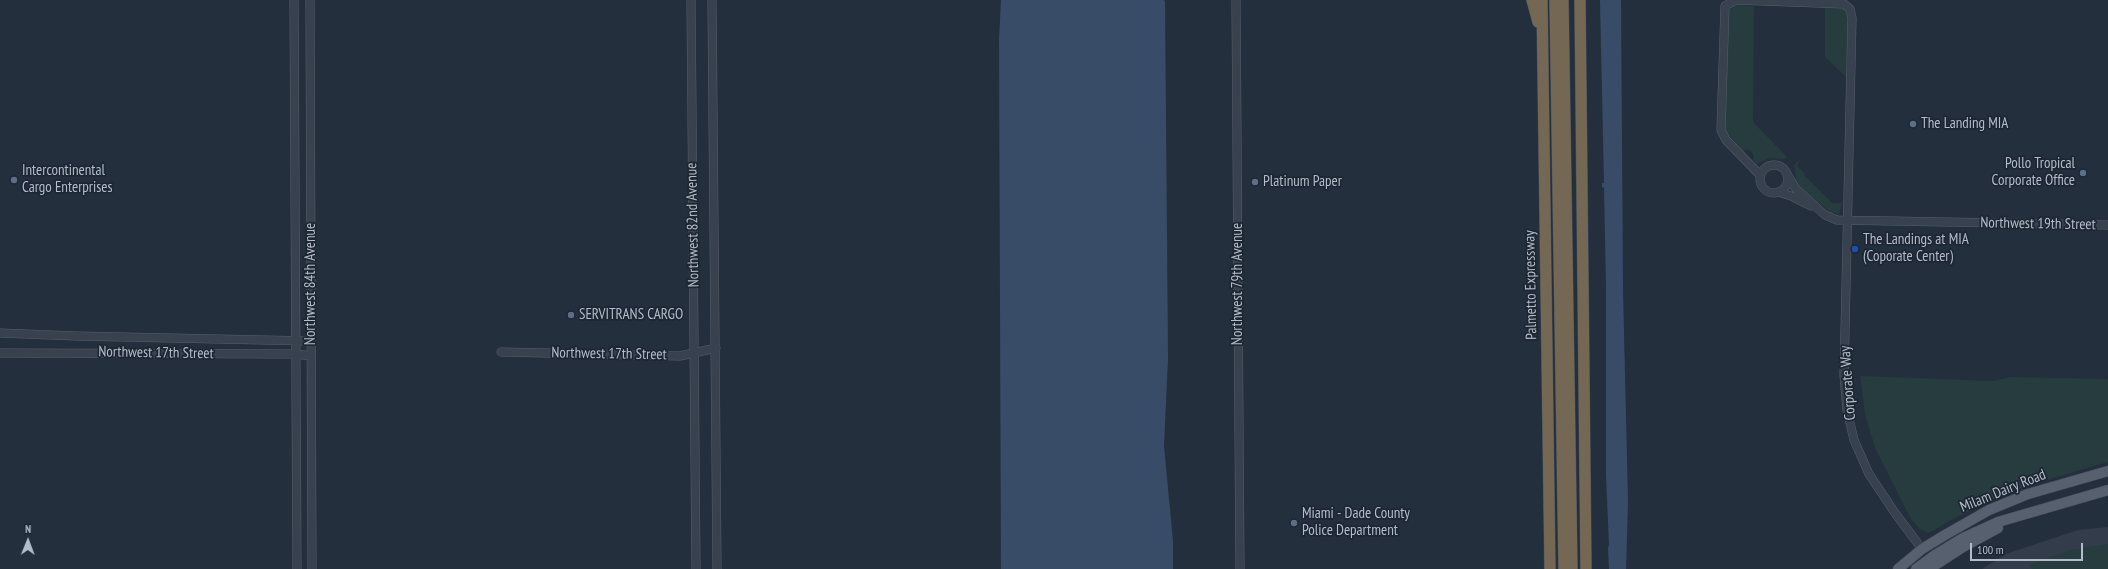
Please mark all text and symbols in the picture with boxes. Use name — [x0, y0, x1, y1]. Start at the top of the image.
place label: The Landing MIA — [1921, 115, 2008, 133]
marker: The Landing MIA — [1908, 119, 1918, 129]
place label: Pollo Tropical Corporate Office — [1992, 155, 2075, 190]
place label: Intercontinental Cargo Enterprises — [22, 162, 112, 197]
street label: Northwest 82nd Avenue — [683, 162, 703, 288]
marker: Pollo Tropical Corporate Office — [2078, 168, 2088, 178]
place label: Platinum Paper — [1263, 173, 1342, 191]
marker: Intercontinental Cargo Enterprises — [9, 175, 19, 185]
marker: Platinum Paper — [1250, 177, 1260, 187]
street label: Northwest 19th Street — [1980, 214, 2096, 234]
street label: Northwest 84th Avenue — [302, 223, 320, 345]
street label: Northwest 79th Avenue — [1229, 223, 1247, 345]
street label: Palmetto Expressway — [1521, 230, 1541, 340]
place label: The Landings at MIA (Coporate Center) — [1863, 231, 1969, 266]
marker: The Landings at MIA (Coporate Center) — [1850, 244, 1860, 254]
place label: SERVITRANS CARGO — [579, 306, 683, 324]
marker: SERVITRANS CARGO — [566, 310, 576, 320]
street label: Northwest 17th Street — [98, 343, 214, 363]
street label: Northwest 17th Street — [551, 344, 667, 364]
street label: Corporate Way — [1836, 345, 1860, 421]
street label: Milam Dairy Road — [1957, 466, 2049, 516]
place label: Miami - Dade County Police Department — [1302, 505, 1410, 540]
marker: Miami - Dade County Police Department — [1289, 518, 1299, 528]
north arrow — [8, 521, 48, 561]
text: N — [25, 522, 31, 536]
scale bar — [1972, 535, 2085, 561]
text: 100 m — [1977, 542, 2004, 557]

